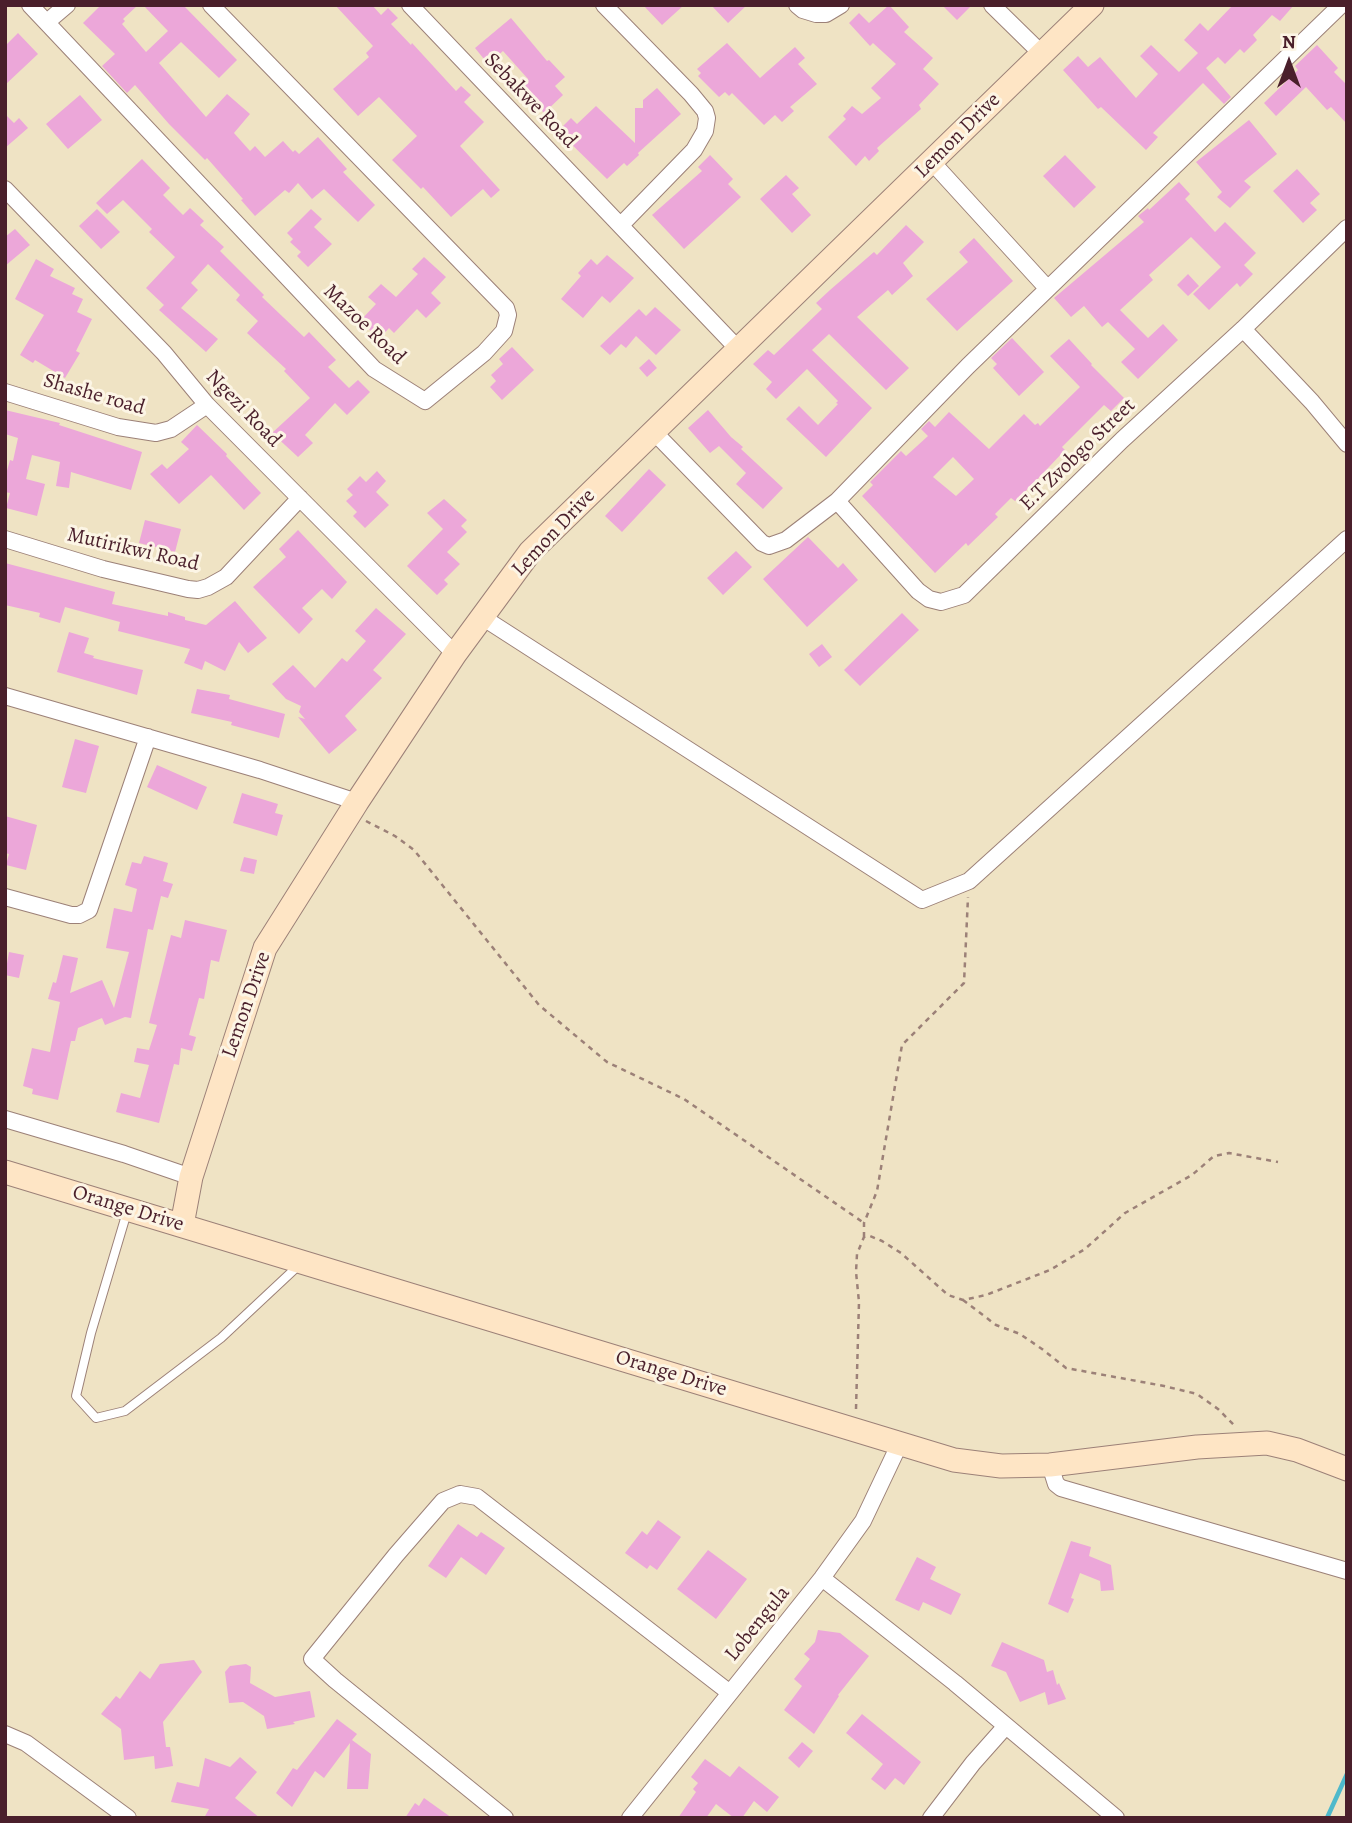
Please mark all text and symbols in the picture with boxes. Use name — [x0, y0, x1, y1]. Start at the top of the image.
north arrow — [1254, 28, 1324, 98]
text: N — [1282, 29, 1296, 55]
street label: Sebakwe Road — [478, 48, 582, 154]
street label: Lemon Drive — [910, 88, 1006, 184]
street label: Mazoe Road — [318, 280, 410, 370]
street label: Ngezi Road — [200, 365, 286, 453]
street label: Shashe road — [40, 368, 148, 422]
street label: E.T Zvobgo Street — [1015, 393, 1141, 517]
street label: Lemon Drive — [507, 484, 601, 582]
street label: Mutirikwi Road — [65, 523, 201, 577]
street label: Lemon Drive — [217, 949, 277, 1061]
street label: Orange Drive — [69, 1180, 187, 1238]
street label: Orange Drive — [612, 1345, 730, 1403]
street label: Lobengula — [720, 1581, 796, 1667]

